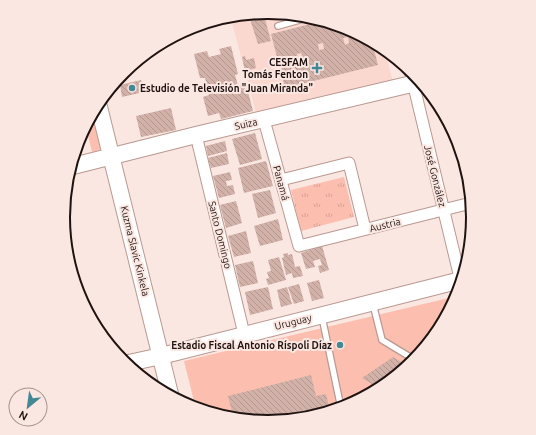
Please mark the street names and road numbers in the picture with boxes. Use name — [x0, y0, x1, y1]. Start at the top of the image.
street label: Suiza — [234, 116, 258, 132]
street label: José González — [422, 144, 448, 209]
street label: Panamá — [271, 164, 291, 202]
street label: Santo Domingo — [206, 200, 234, 270]
street label: Kuzma Slavic Kinkela — [118, 205, 152, 297]
street label: Austria — [368, 216, 402, 234]
street label: Uruguay — [273, 312, 313, 332]

